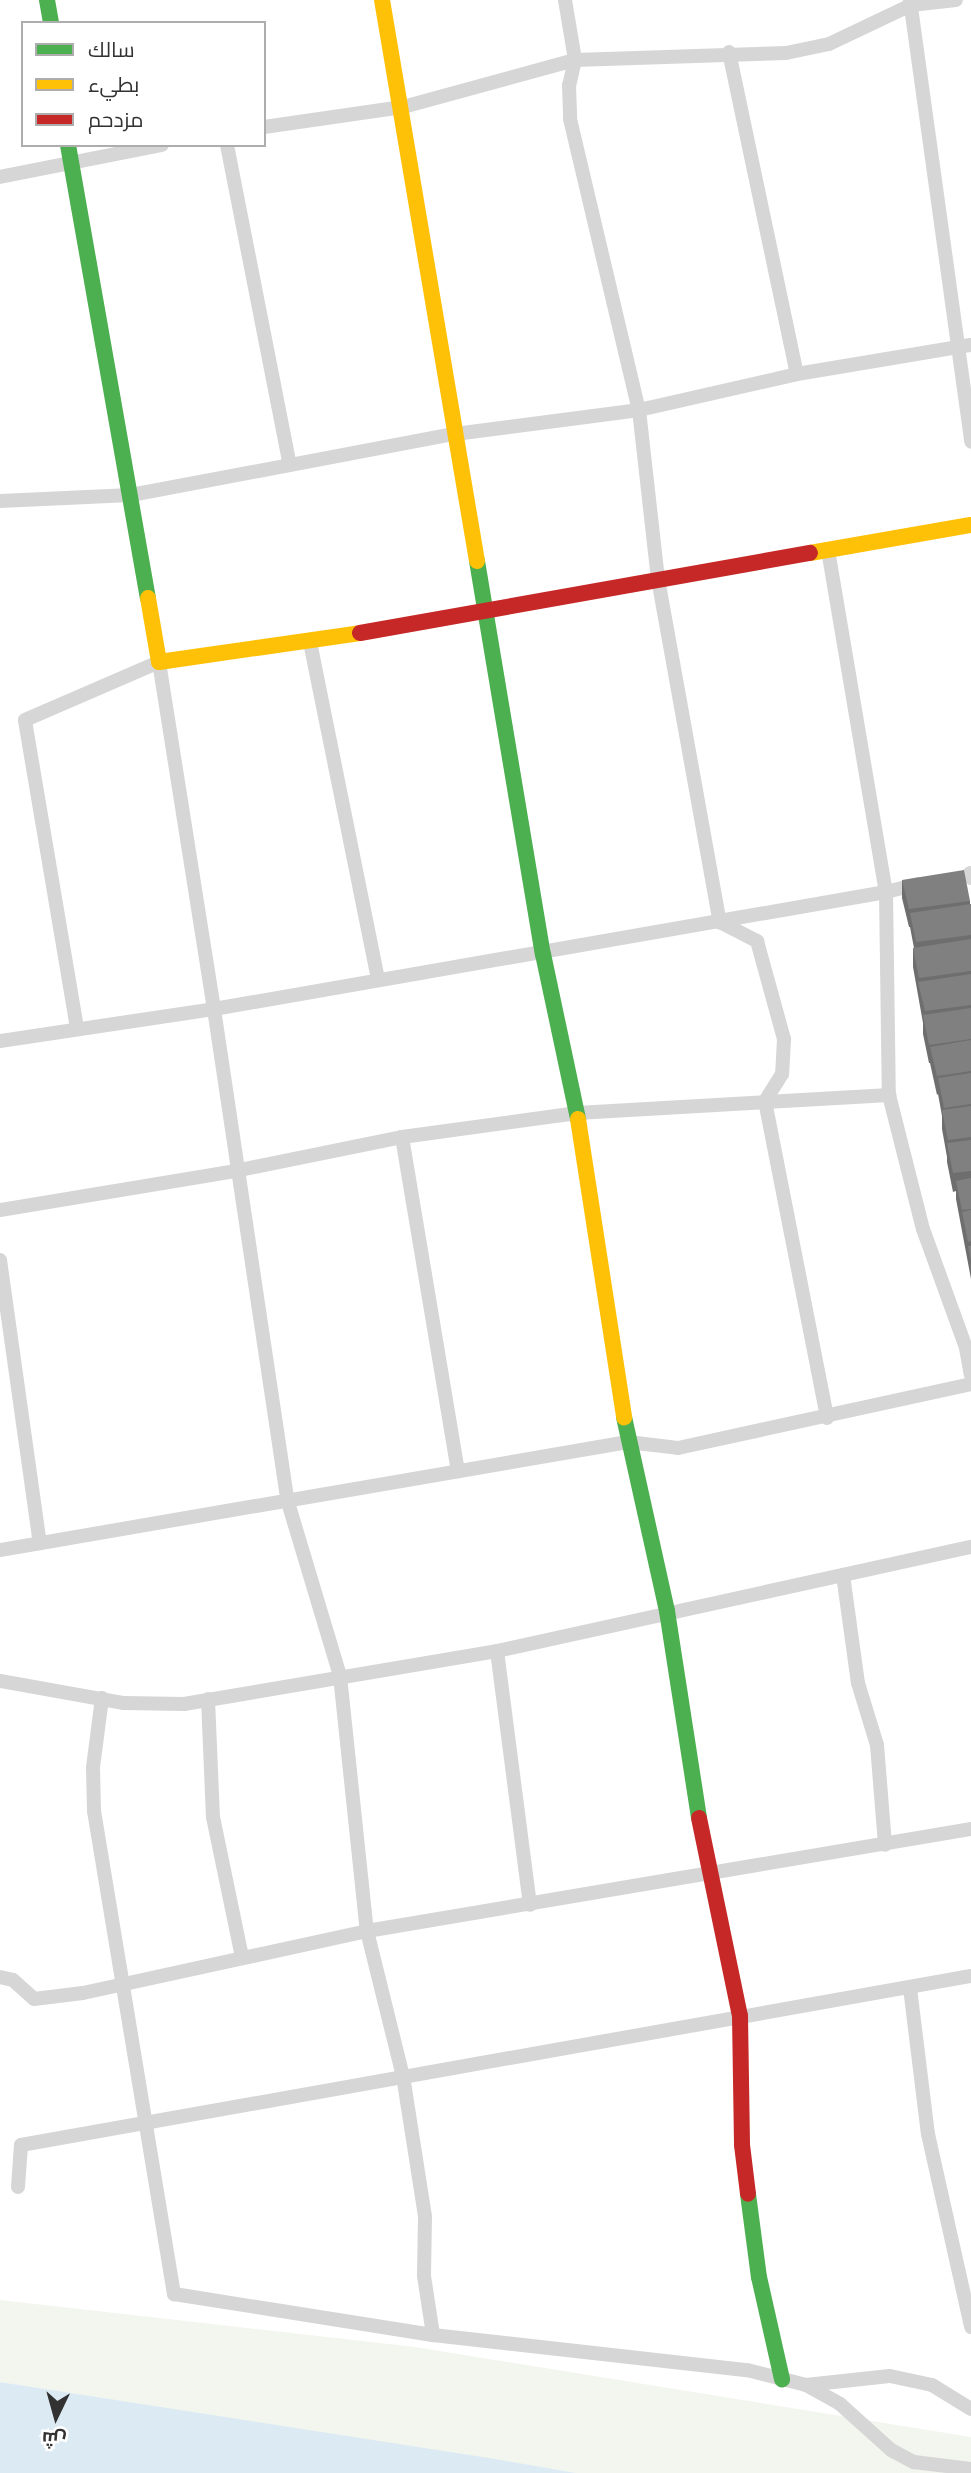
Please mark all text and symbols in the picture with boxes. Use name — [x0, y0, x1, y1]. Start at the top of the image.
legend — [21, 21, 266, 147]
text: سالك — [88, 35, 135, 65]
text: بطيء — [88, 70, 139, 100]
text: مزدحم — [88, 105, 143, 135]
north arrow — [21, 2382, 91, 2452]
text: ش — [41, 2424, 67, 2453]

